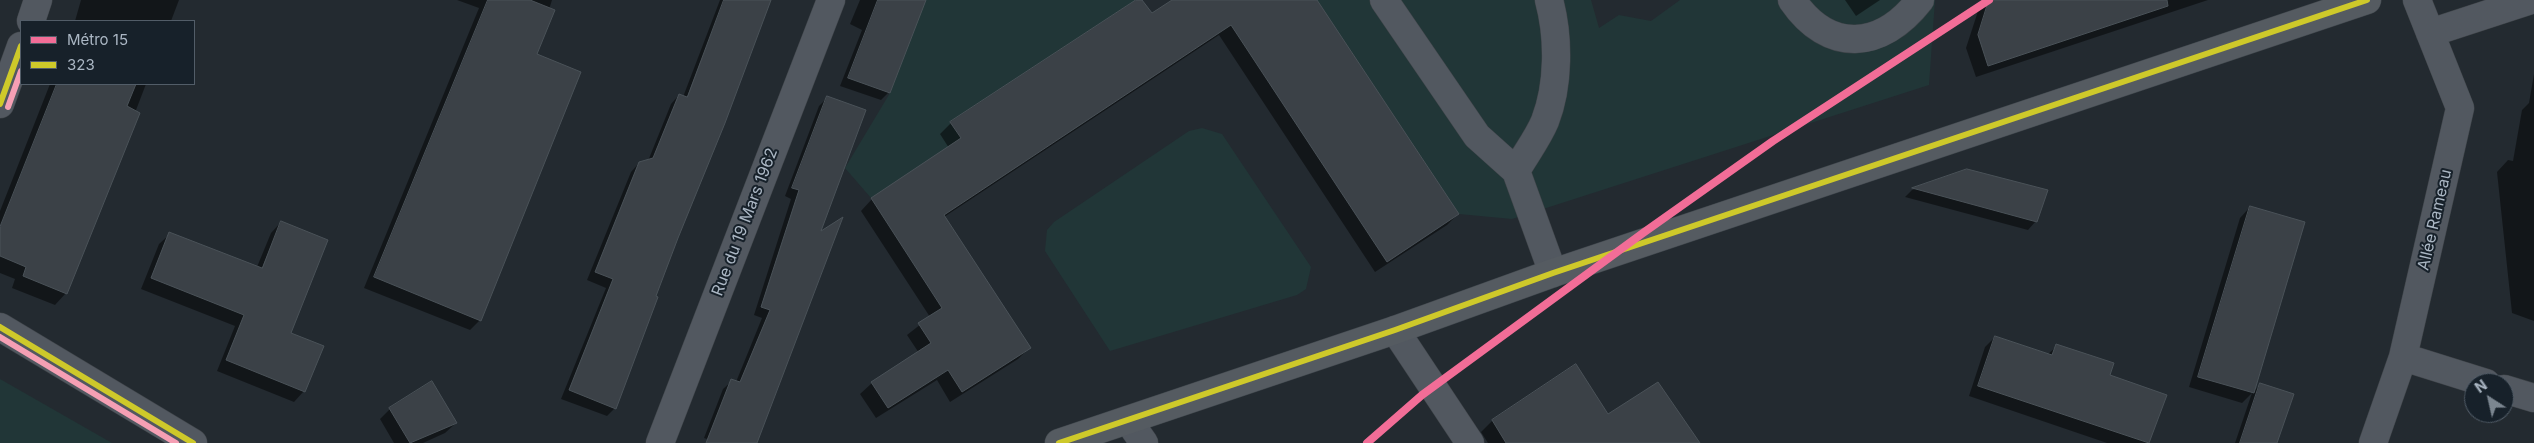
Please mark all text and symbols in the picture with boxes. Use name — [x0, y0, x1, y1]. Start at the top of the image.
legend — [20, 20, 195, 85]
text: Métro 15 — [67, 30, 128, 49]
text: 323 — [67, 55, 95, 74]
street label: Rue du 19 Mars 1962 — [708, 145, 782, 299]
street label: Allée Rameau — [2414, 168, 2456, 272]
north arrow — [2464, 373, 2514, 423]
text: N — [2471, 376, 2490, 396]

